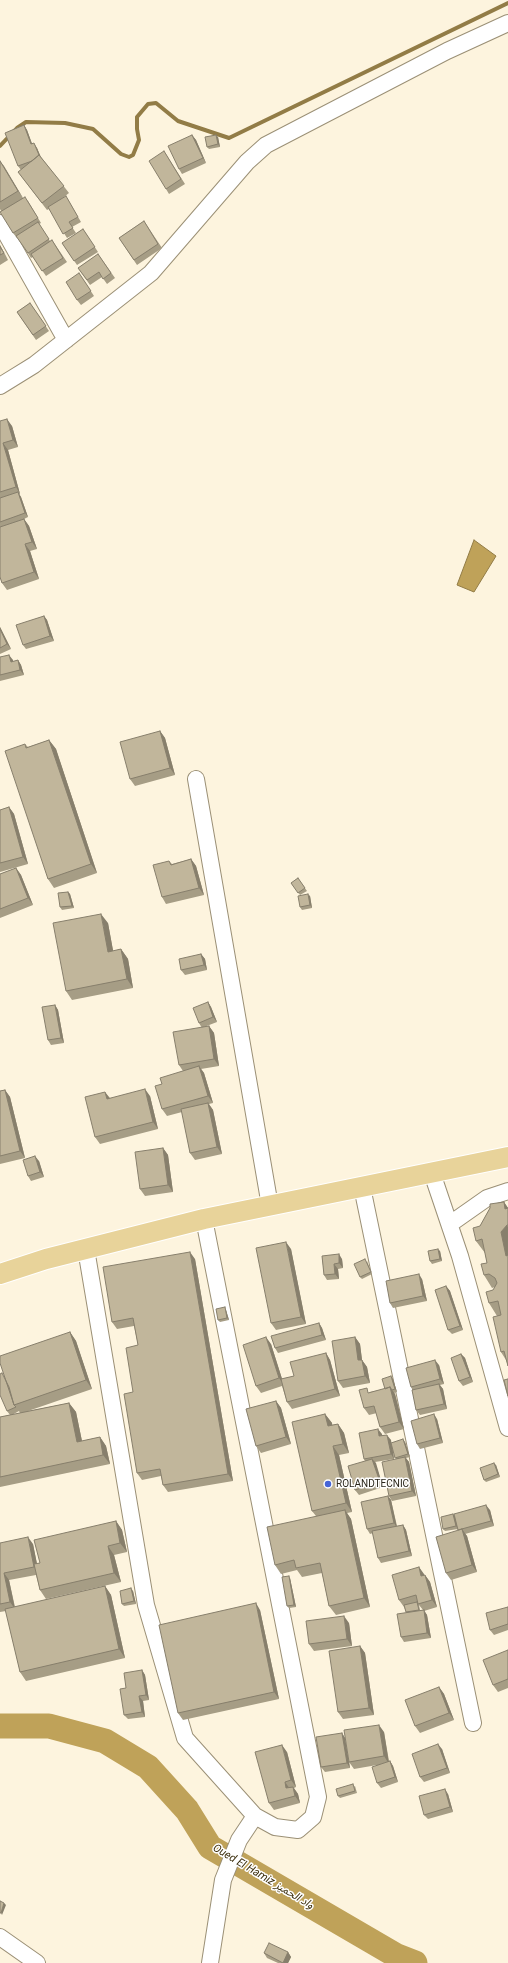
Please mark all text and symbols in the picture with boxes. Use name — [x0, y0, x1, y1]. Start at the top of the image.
place label: ROLANDTECNIC — [336, 1478, 409, 1490]
marker: ROLANDTECNIC — [323, 1479, 333, 1489]
water label: Oued El Hamiz واد الحميز — [210, 1842, 316, 1912]

